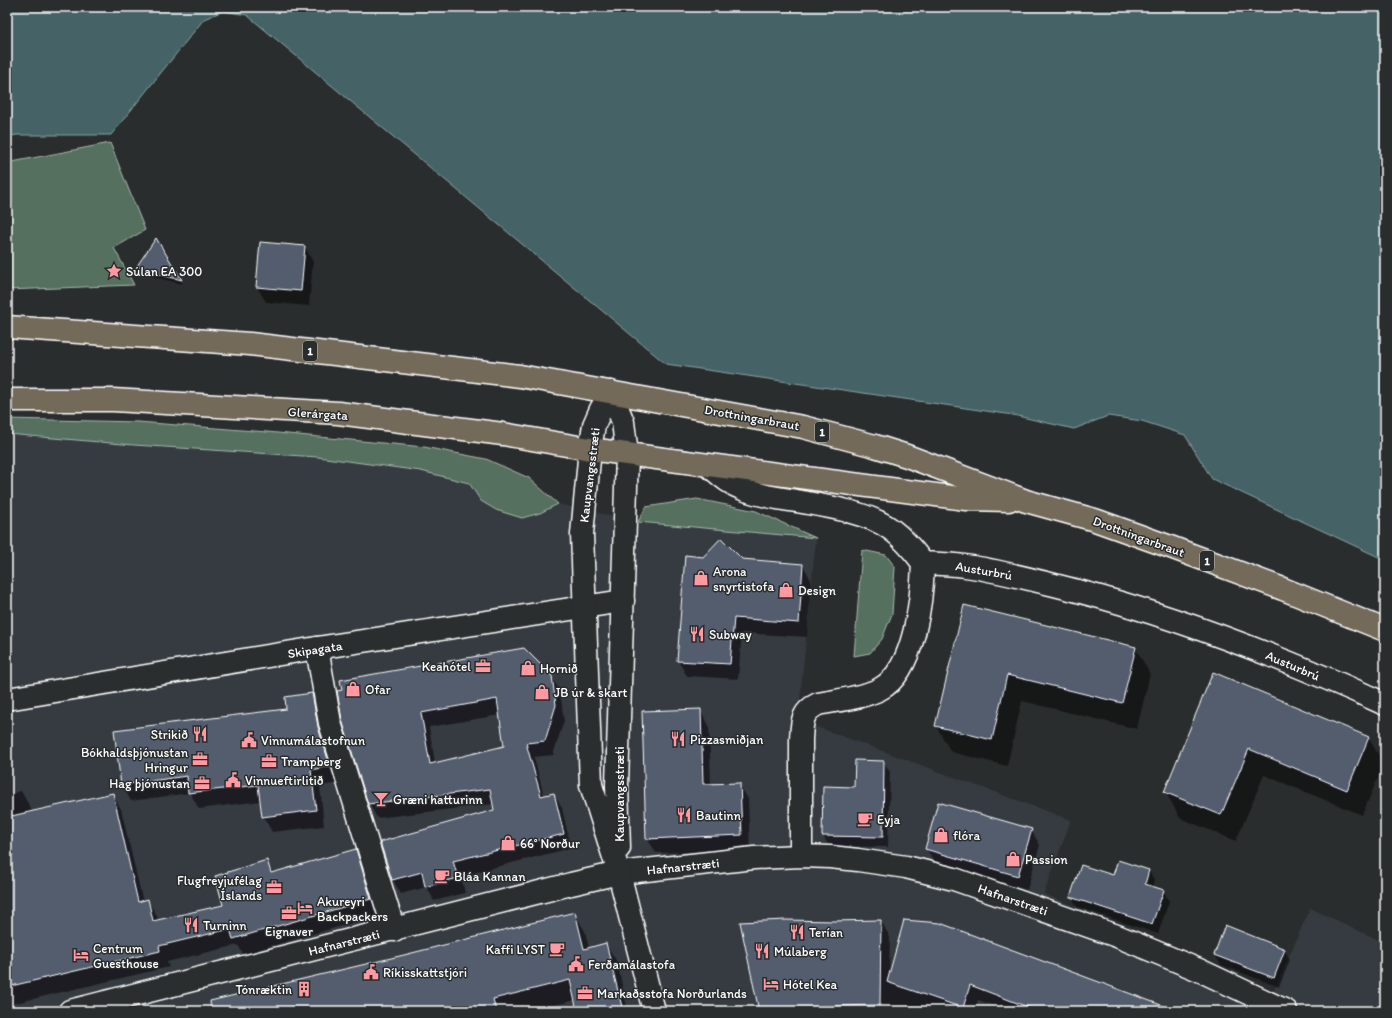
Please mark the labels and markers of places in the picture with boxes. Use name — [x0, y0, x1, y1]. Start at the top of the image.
place icon: Súlan EA 300 — [105, 262, 123, 280]
place label: Súlan EA 300 — [126, 264, 202, 279]
place label: Arona snyrtistofa — [713, 564, 774, 594]
shop icon: Arona snyrtistofa — [692, 569, 710, 587]
shop icon: Design — [777, 581, 795, 599]
place label: Design — [798, 583, 837, 598]
restaurant icon: Subway — [688, 625, 706, 643]
place label: Subway — [709, 627, 752, 642]
office icon: Keahótel — [474, 657, 492, 675]
place label: Keahótel — [422, 659, 471, 674]
shop icon: Hornið — [519, 659, 537, 677]
place label: Hornið — [540, 661, 578, 676]
shop icon: Ofar — [344, 680, 362, 698]
place label: Ofar — [365, 682, 391, 697]
shop icon: JB úr & skart — [533, 683, 551, 701]
place label: JB úr & skart — [554, 685, 628, 700]
restaurant icon: Strikið — [191, 725, 209, 743]
place label: Strikið — [151, 727, 188, 742]
restaurant icon: Pizzasmiðjan — [669, 730, 687, 748]
public building icon: Vinnumálastofnun — [240, 731, 258, 749]
place label: Pizzasmiðjan — [690, 732, 764, 747]
place label: Vinnumálastofnun — [261, 733, 366, 748]
place label: Bókhaldsþjónustan Hringur — [81, 745, 189, 775]
office icon: Bókhaldsþjónustan Hringur — [191, 750, 209, 768]
office icon: Trampberg — [260, 752, 278, 770]
place label: Trampberg — [281, 754, 341, 769]
public building icon: Vinnueftirlitið — [224, 771, 242, 789]
place label: Vinnueftirlitið — [245, 773, 324, 788]
office icon: Hag þjónustan — [193, 774, 211, 792]
place label: Hag þjónustan — [109, 776, 191, 791]
bar icon: Græni hatturinn — [372, 790, 390, 808]
place label: Græni hatturinn — [393, 792, 483, 807]
restaurant icon: Bautinn — [675, 806, 693, 824]
place label: Bautinn — [696, 808, 741, 823]
cafe icon: Eyja — [856, 810, 874, 828]
place label: Eyja — [877, 812, 900, 827]
shop icon: flóra — [932, 826, 950, 844]
place label: flóra — [953, 828, 980, 843]
shop icon: 66° Norður — [499, 834, 517, 852]
place label: 66° Norður — [520, 836, 580, 851]
shop icon: Passion — [1004, 850, 1022, 868]
place label: Passion — [1025, 852, 1068, 867]
cafe icon: Bláa Kannan — [433, 867, 451, 885]
place label: Bláa Kannan — [454, 869, 526, 884]
place label: Flugfreyjufélag Íslands — [177, 873, 262, 903]
office icon: Flugfreyjufélag Íslands — [265, 878, 283, 896]
place label: Akureyri Backpackers — [317, 894, 388, 924]
hotel icon: Akureyri Backpackers — [296, 899, 314, 917]
office icon: Eignaver — [280, 904, 298, 922]
restaurant icon: Turninn — [182, 916, 200, 934]
place label: Turninn — [203, 918, 247, 933]
restaurant icon: Terían — [788, 923, 806, 941]
place label: Eignaver — [265, 924, 314, 939]
place label: Terían — [809, 925, 843, 940]
cafe icon: Kaffi LYST — [548, 940, 566, 958]
place label: Centrum Guesthouse — [93, 941, 159, 971]
place label: Kaffi LYST — [486, 942, 546, 957]
restaurant icon: Múlaberg — [753, 942, 771, 960]
place label: Múlaberg — [774, 944, 827, 959]
hotel icon: Centrum Guesthouse — [72, 946, 90, 964]
public building icon: Ferðamálastofa — [567, 955, 585, 973]
place label: Ferðamálastofa — [588, 957, 676, 972]
public building icon: Ríkisskattstjóri — [362, 963, 380, 981]
place label: Ríkisskattstjóri — [383, 965, 467, 980]
hotel icon: Hótel Kea — [762, 975, 780, 993]
place label: Hótel Kea — [783, 977, 838, 992]
building icon: Tónræktin — [295, 980, 313, 998]
place label: Tónræktin — [235, 982, 292, 997]
office icon: Markaðsstofa Norðurlands — [576, 984, 594, 1002]
place label: Markaðsstofa Norðurlands — [597, 986, 747, 1001]

